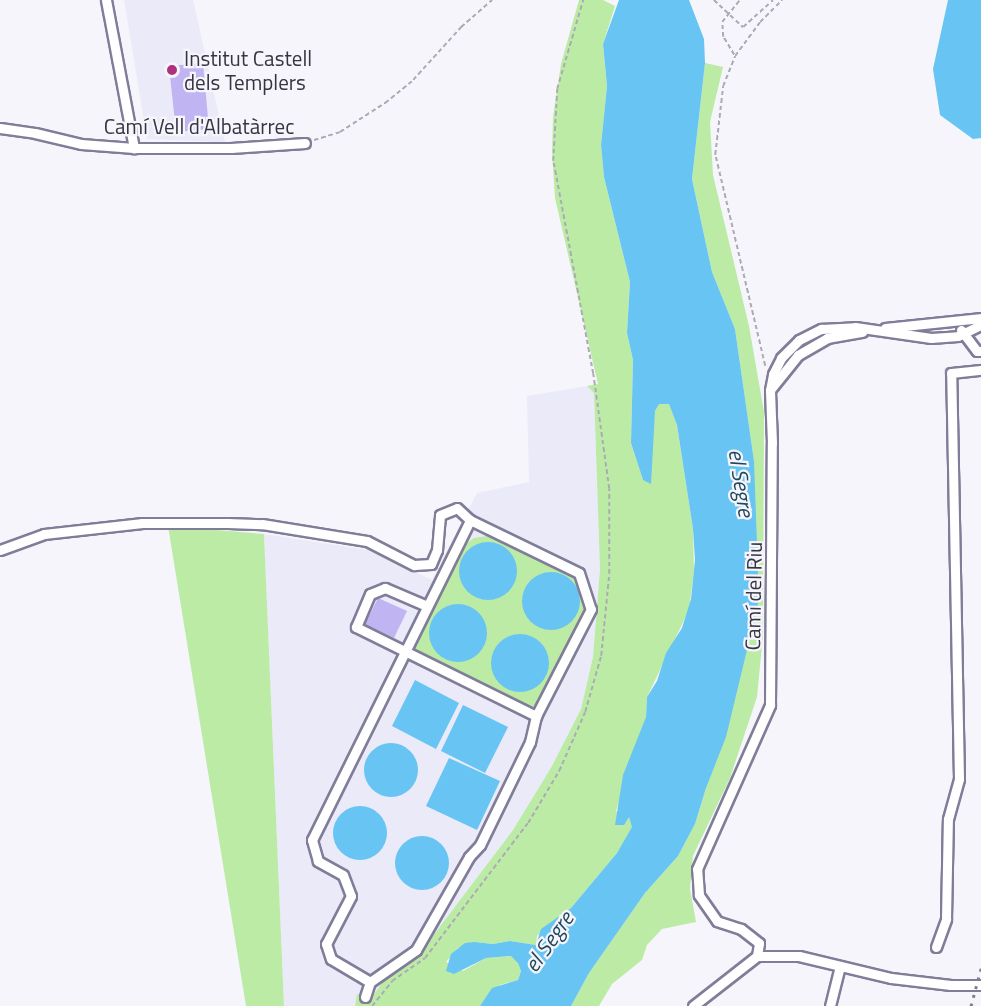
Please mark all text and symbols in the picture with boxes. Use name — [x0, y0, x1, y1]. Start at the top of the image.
place label: Institut Castell dels Templers — [184, 45, 312, 95]
marker: Institut Castell dels Templers — [165, 63, 179, 77]
street label: Camí Vell d'Albatàrrec — [104, 113, 294, 139]
water label: el Segre — [723, 447, 759, 519]
street label: Camí del Riu — [739, 541, 767, 651]
water label: el Segre — [519, 907, 579, 977]

